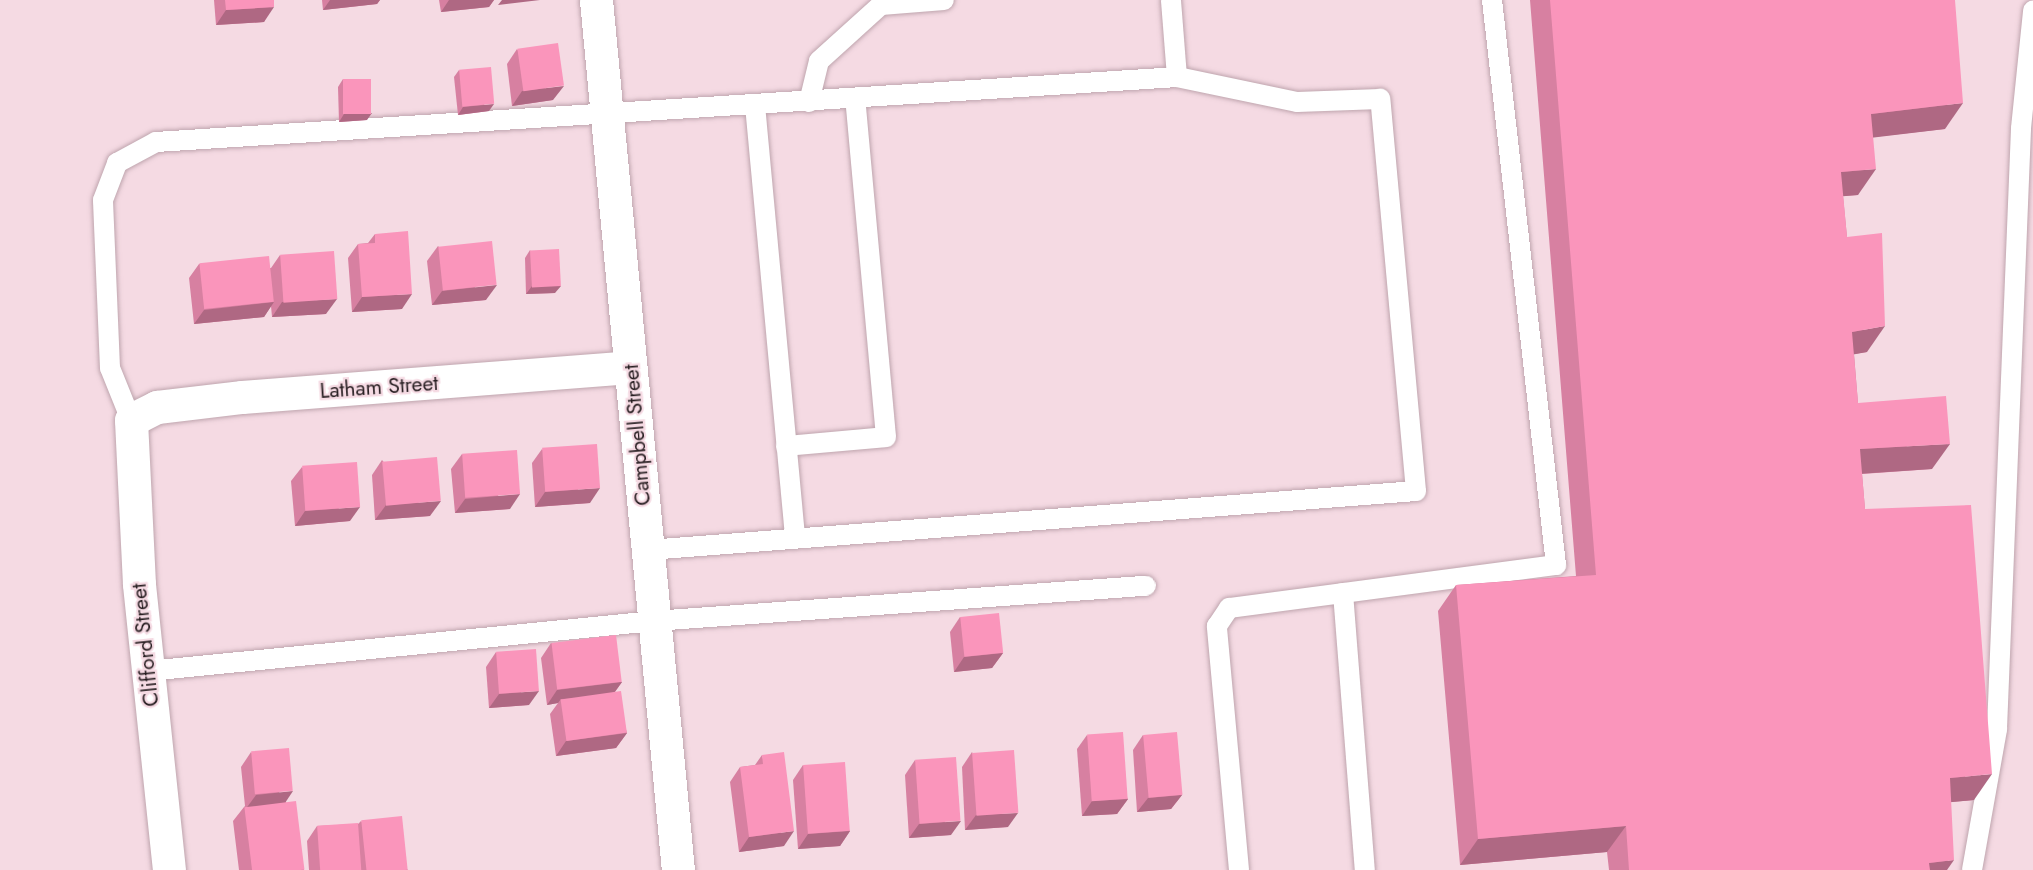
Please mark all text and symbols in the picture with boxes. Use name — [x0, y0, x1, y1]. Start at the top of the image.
street label: Campbell Street — [618, 363, 656, 507]
street label: Latham Street — [319, 370, 439, 404]
street label: Clifford Street — [126, 582, 164, 708]

